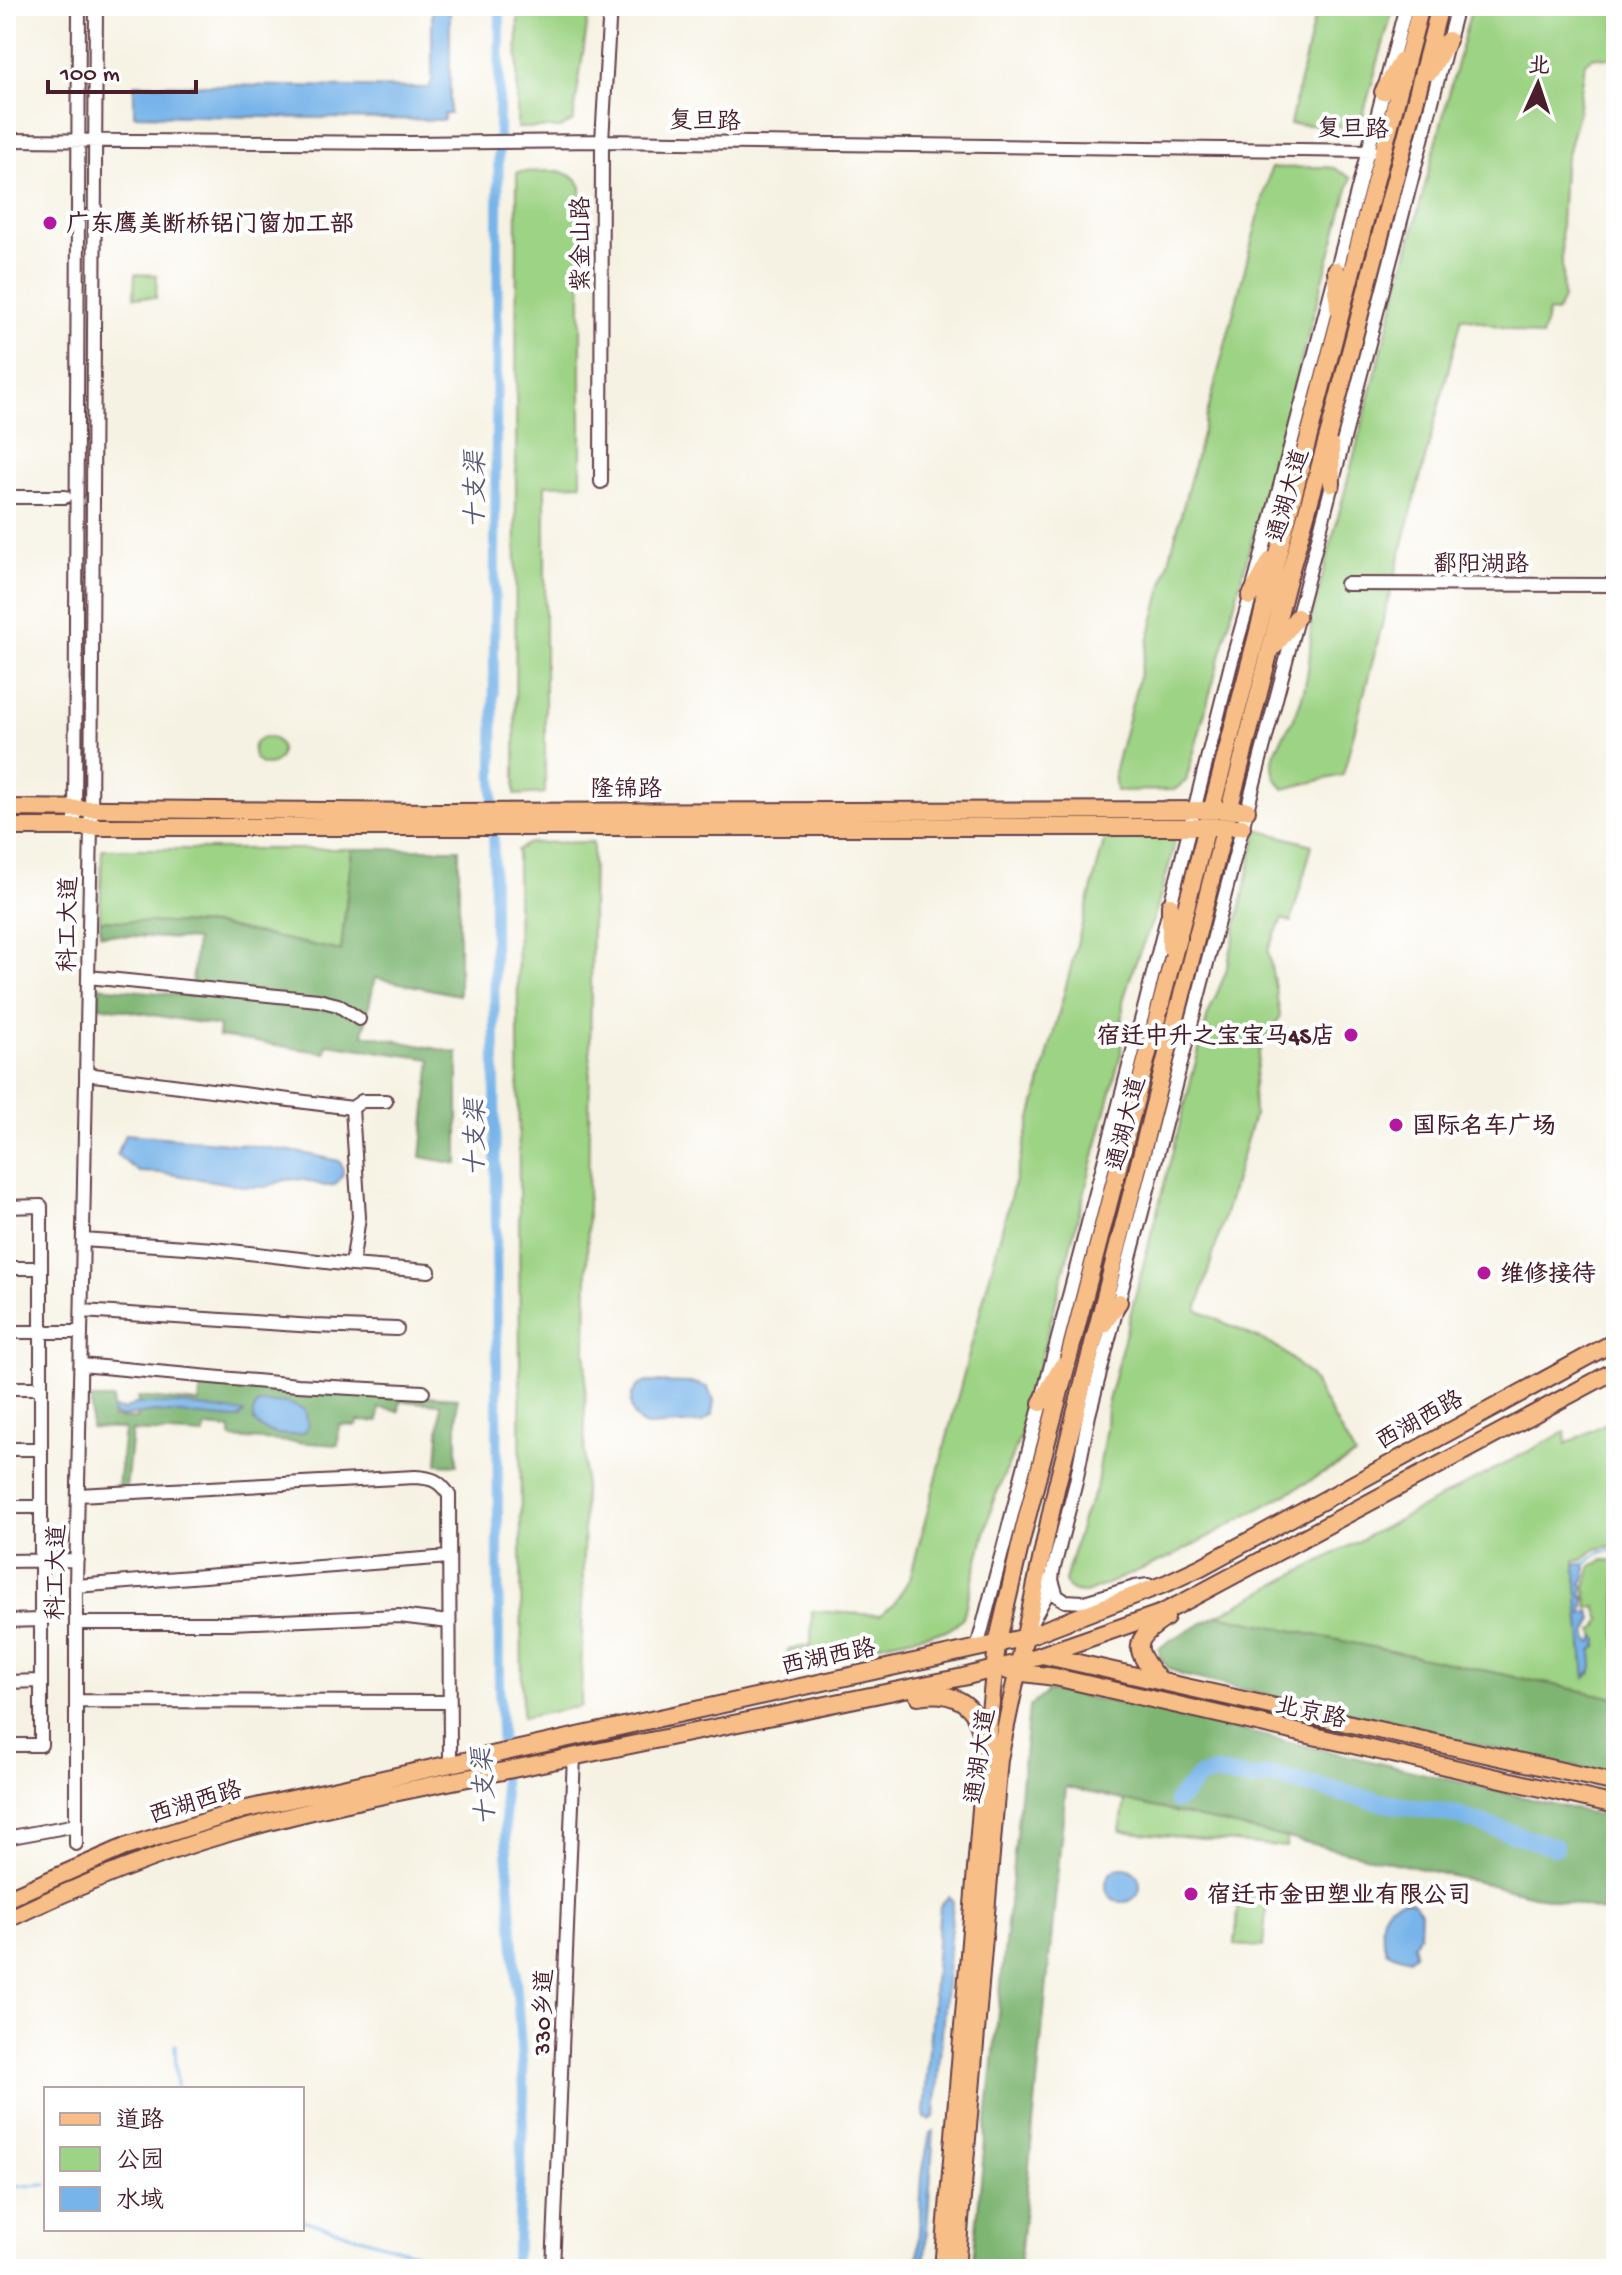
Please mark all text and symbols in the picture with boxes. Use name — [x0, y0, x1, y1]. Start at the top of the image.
scale bar — [48, 44, 196, 94]
north arrow — [1498, 44, 1578, 124]
text: 北 — [1527, 54, 1551, 82]
text: 100 m — [59, 61, 120, 90]
street label: 复旦路 — [669, 106, 741, 139]
street label: 复旦路 — [1317, 114, 1389, 147]
street label: 紫金山路 — [567, 196, 598, 292]
place label: 广东鹰美断桥铝门窗加工部 — [66, 210, 354, 241]
marker: 广东鹰美断桥铝门窗加工部 — [41, 214, 59, 232]
street label: 通湖大道 — [1262, 446, 1318, 546]
water label: 十支渠 — [461, 449, 494, 529]
street label: 鄱阳湖路 — [1433, 550, 1529, 581]
street label: 隆锦路 — [590, 775, 662, 806]
street label: 科工大道 — [54, 876, 86, 972]
place label: 宿迁中升之宝宝马4S店 — [1097, 1023, 1335, 1053]
marker: 宿迁中升之宝宝马4S店 — [1342, 1026, 1360, 1044]
street label: 通湖大道 — [1102, 1074, 1154, 1174]
water label: 十支渠 — [461, 1097, 494, 1177]
place label: 国际名车广场 — [1412, 1112, 1556, 1143]
marker: 国际名车广场 — [1387, 1116, 1405, 1134]
place label: 维修接待 — [1500, 1261, 1596, 1291]
marker: 维修接待 — [1475, 1264, 1493, 1282]
street label: 西湖西路 — [1371, 1384, 1470, 1458]
street label: 科工大道 — [42, 1524, 74, 1620]
street label: 西湖西路 — [778, 1633, 879, 1684]
street label: 北京路 — [1272, 1690, 1349, 1737]
street label: 通湖大道 — [960, 1707, 1004, 1806]
water label: 十支渠 — [468, 1745, 505, 1827]
street label: 西湖西路 — [145, 1775, 246, 1832]
place label: 宿迁市金田塑业有限公司 — [1207, 1882, 1471, 1912]
marker: 宿迁市金田塑业有限公司 — [1182, 1885, 1200, 1903]
street label: 330乡道 — [528, 1968, 561, 2057]
legend — [44, 2087, 304, 2231]
text: 道路 — [116, 2106, 164, 2137]
text: 公园 — [116, 2148, 164, 2177]
text: 水域 — [116, 2187, 164, 2217]

